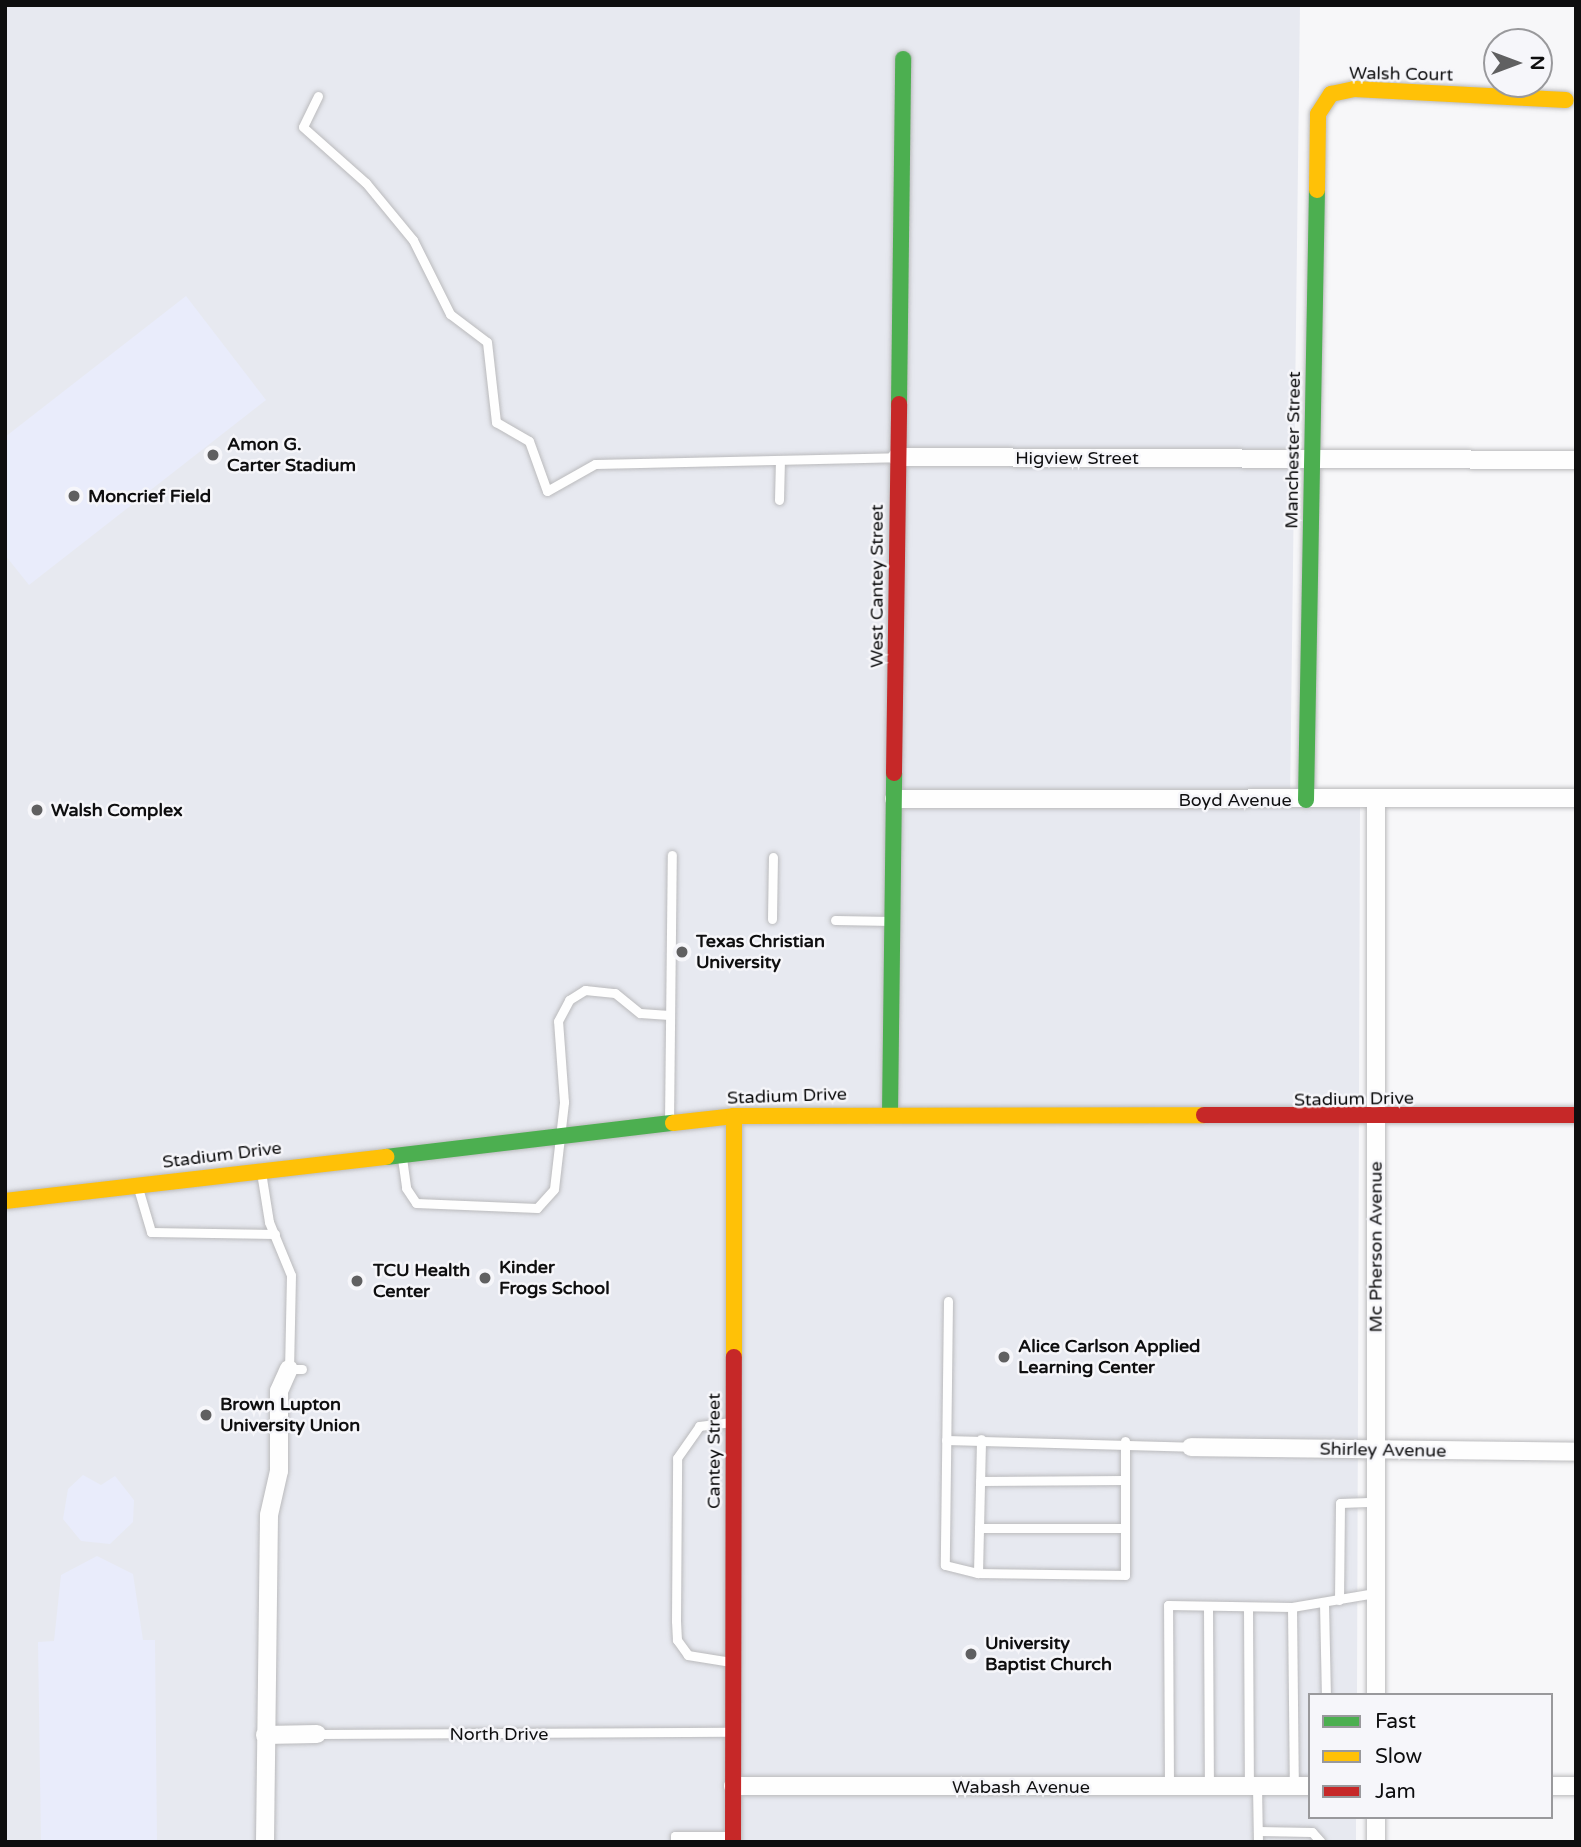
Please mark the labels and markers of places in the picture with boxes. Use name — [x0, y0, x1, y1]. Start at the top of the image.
place label: Amon G. Carter Stadium — [227, 434, 356, 476]
marker: Amon G. Carter Stadium — [205, 447, 221, 463]
place label: Moncrief Field — [88, 485, 211, 507]
marker: Moncrief Field — [66, 488, 82, 504]
place label: Walsh Complex — [51, 799, 183, 821]
marker: Walsh Complex — [29, 802, 45, 818]
place label: Texas Christian University — [696, 931, 825, 974]
marker: Texas Christian University — [674, 944, 690, 960]
place label: Kinder Frogs School — [499, 1257, 610, 1300]
place label: TCU Health Center — [373, 1260, 470, 1302]
marker: Kinder Frogs School — [477, 1270, 493, 1286]
marker: TCU Health Center — [347, 1271, 367, 1291]
place label: Alice Carlson Applied Learning Center — [1018, 1336, 1200, 1378]
marker: Alice Carlson Applied Learning Center — [996, 1349, 1012, 1365]
place label: Brown Lupton University Union — [220, 1394, 360, 1436]
marker: Brown Lupton University Union — [198, 1407, 214, 1423]
place label: University Baptist Church — [985, 1633, 1112, 1676]
marker: University Baptist Church — [963, 1646, 979, 1662]

